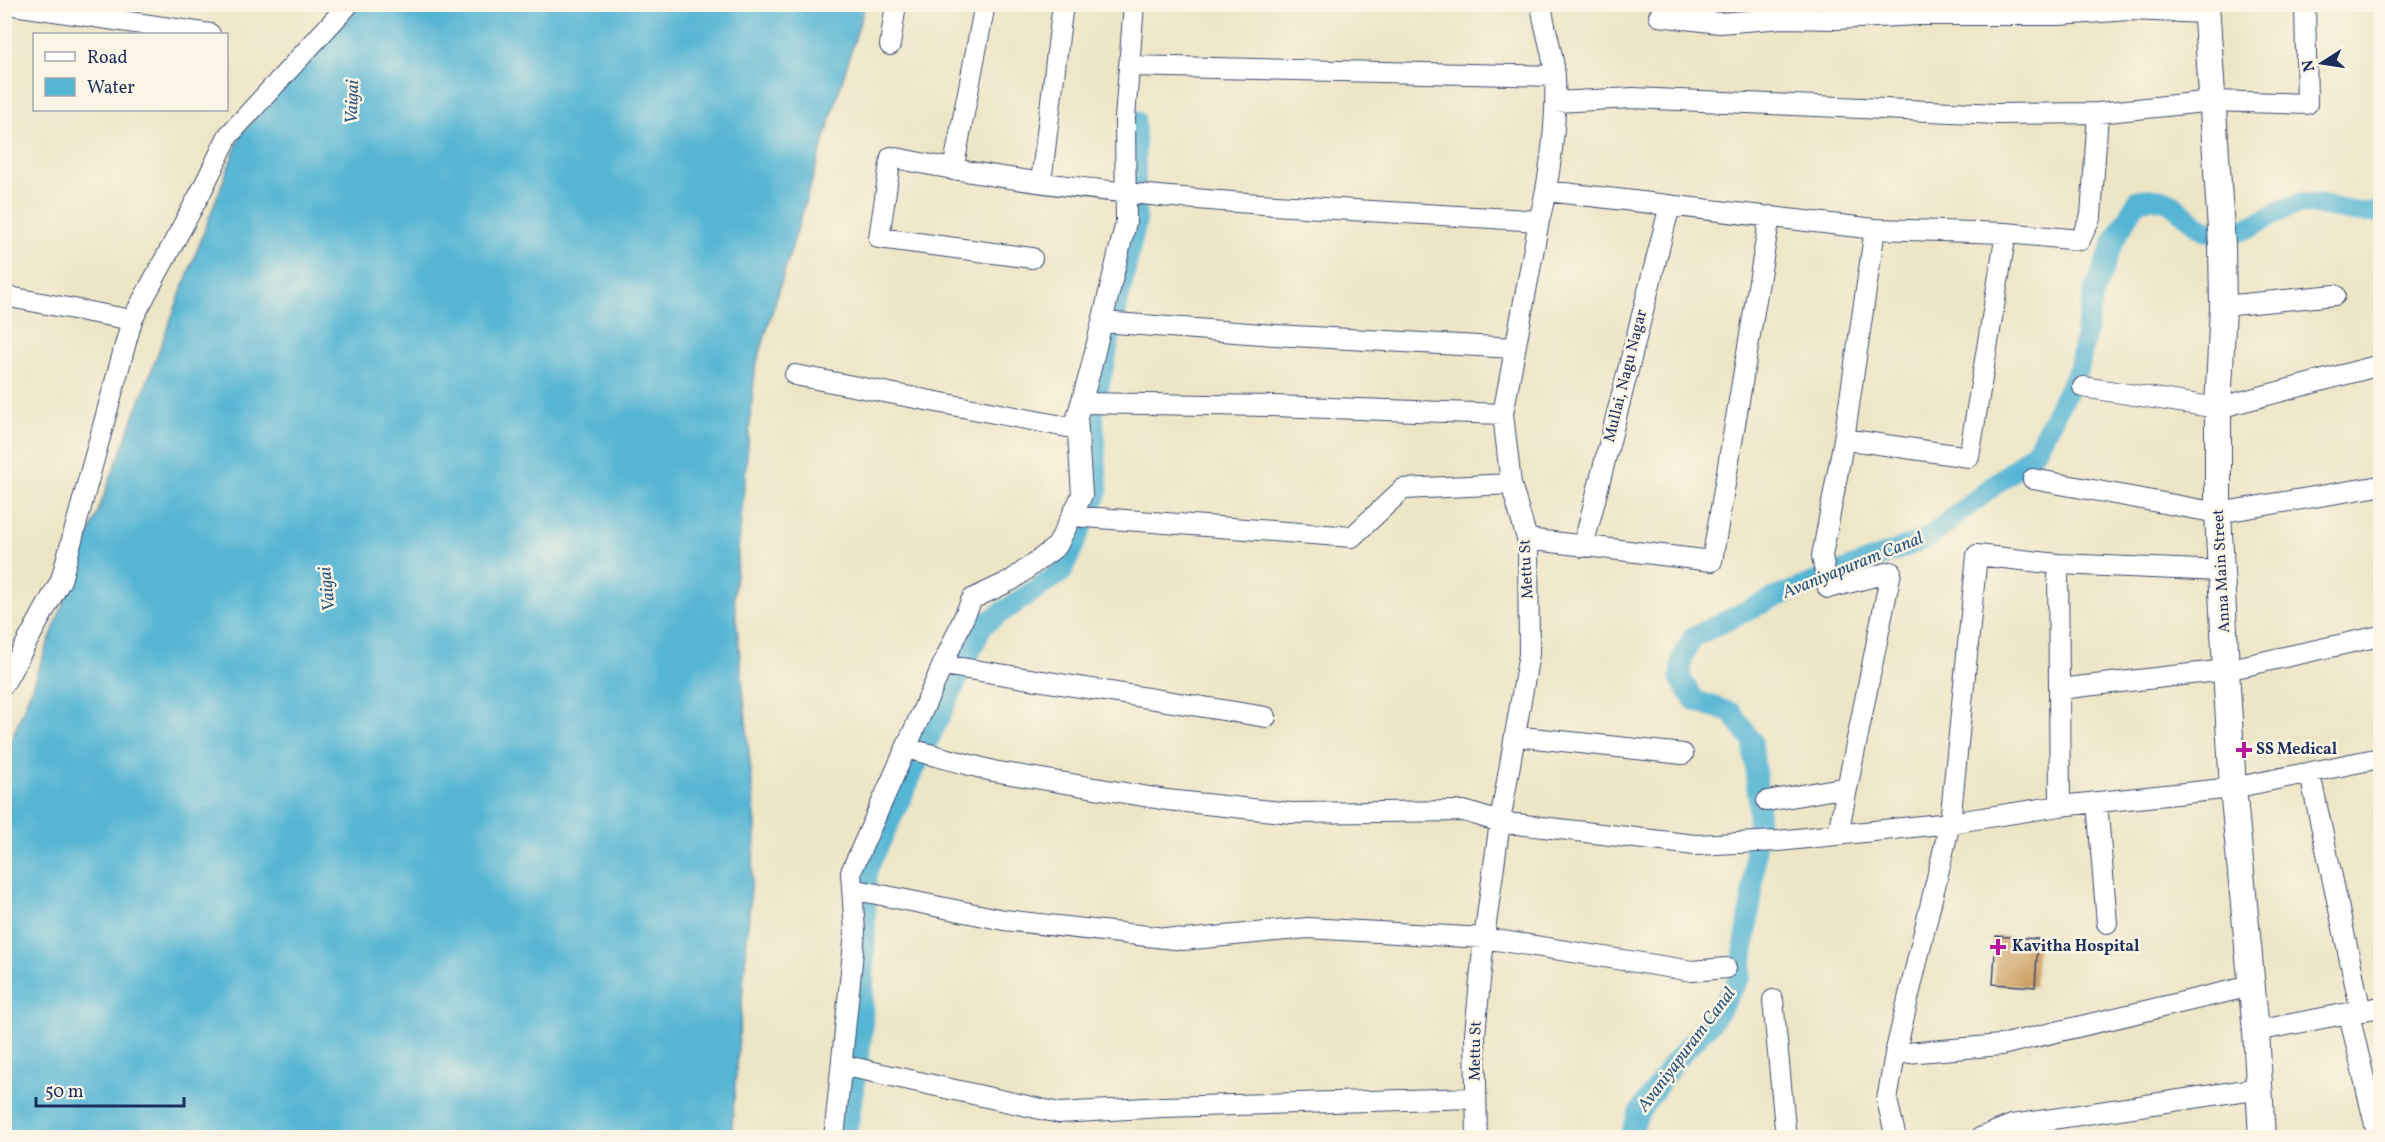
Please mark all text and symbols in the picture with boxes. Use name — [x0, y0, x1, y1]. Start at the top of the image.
legend — [33, 33, 228, 111]
north arrow — [2292, 33, 2352, 93]
text: Road — [87, 46, 128, 71]
text: N — [2297, 57, 2321, 74]
text: Water — [87, 76, 135, 101]
water label: Vaigai — [340, 79, 366, 125]
street label: Mullai, Nagu Nagar — [1599, 307, 1653, 445]
street label: Anna Main Street — [2208, 508, 2236, 633]
water label: Avaniyapuram Canal — [1778, 526, 1928, 606]
street label: Mettu St — [1514, 538, 1540, 599]
water label: Vaigai — [313, 565, 343, 612]
place label: SS Medical — [2256, 739, 2338, 761]
marker: SS Medical — [2237, 743, 2251, 757]
place label: Kavitha Hospital — [2012, 936, 2140, 958]
marker: Kavitha Hospital — [1989, 938, 2007, 956]
water label: Avaniyapuram Canal — [1631, 982, 1742, 1118]
street label: Mettu St — [1464, 1020, 1488, 1081]
scale bar — [36, 1070, 184, 1108]
text: 50 m — [45, 1080, 84, 1105]

